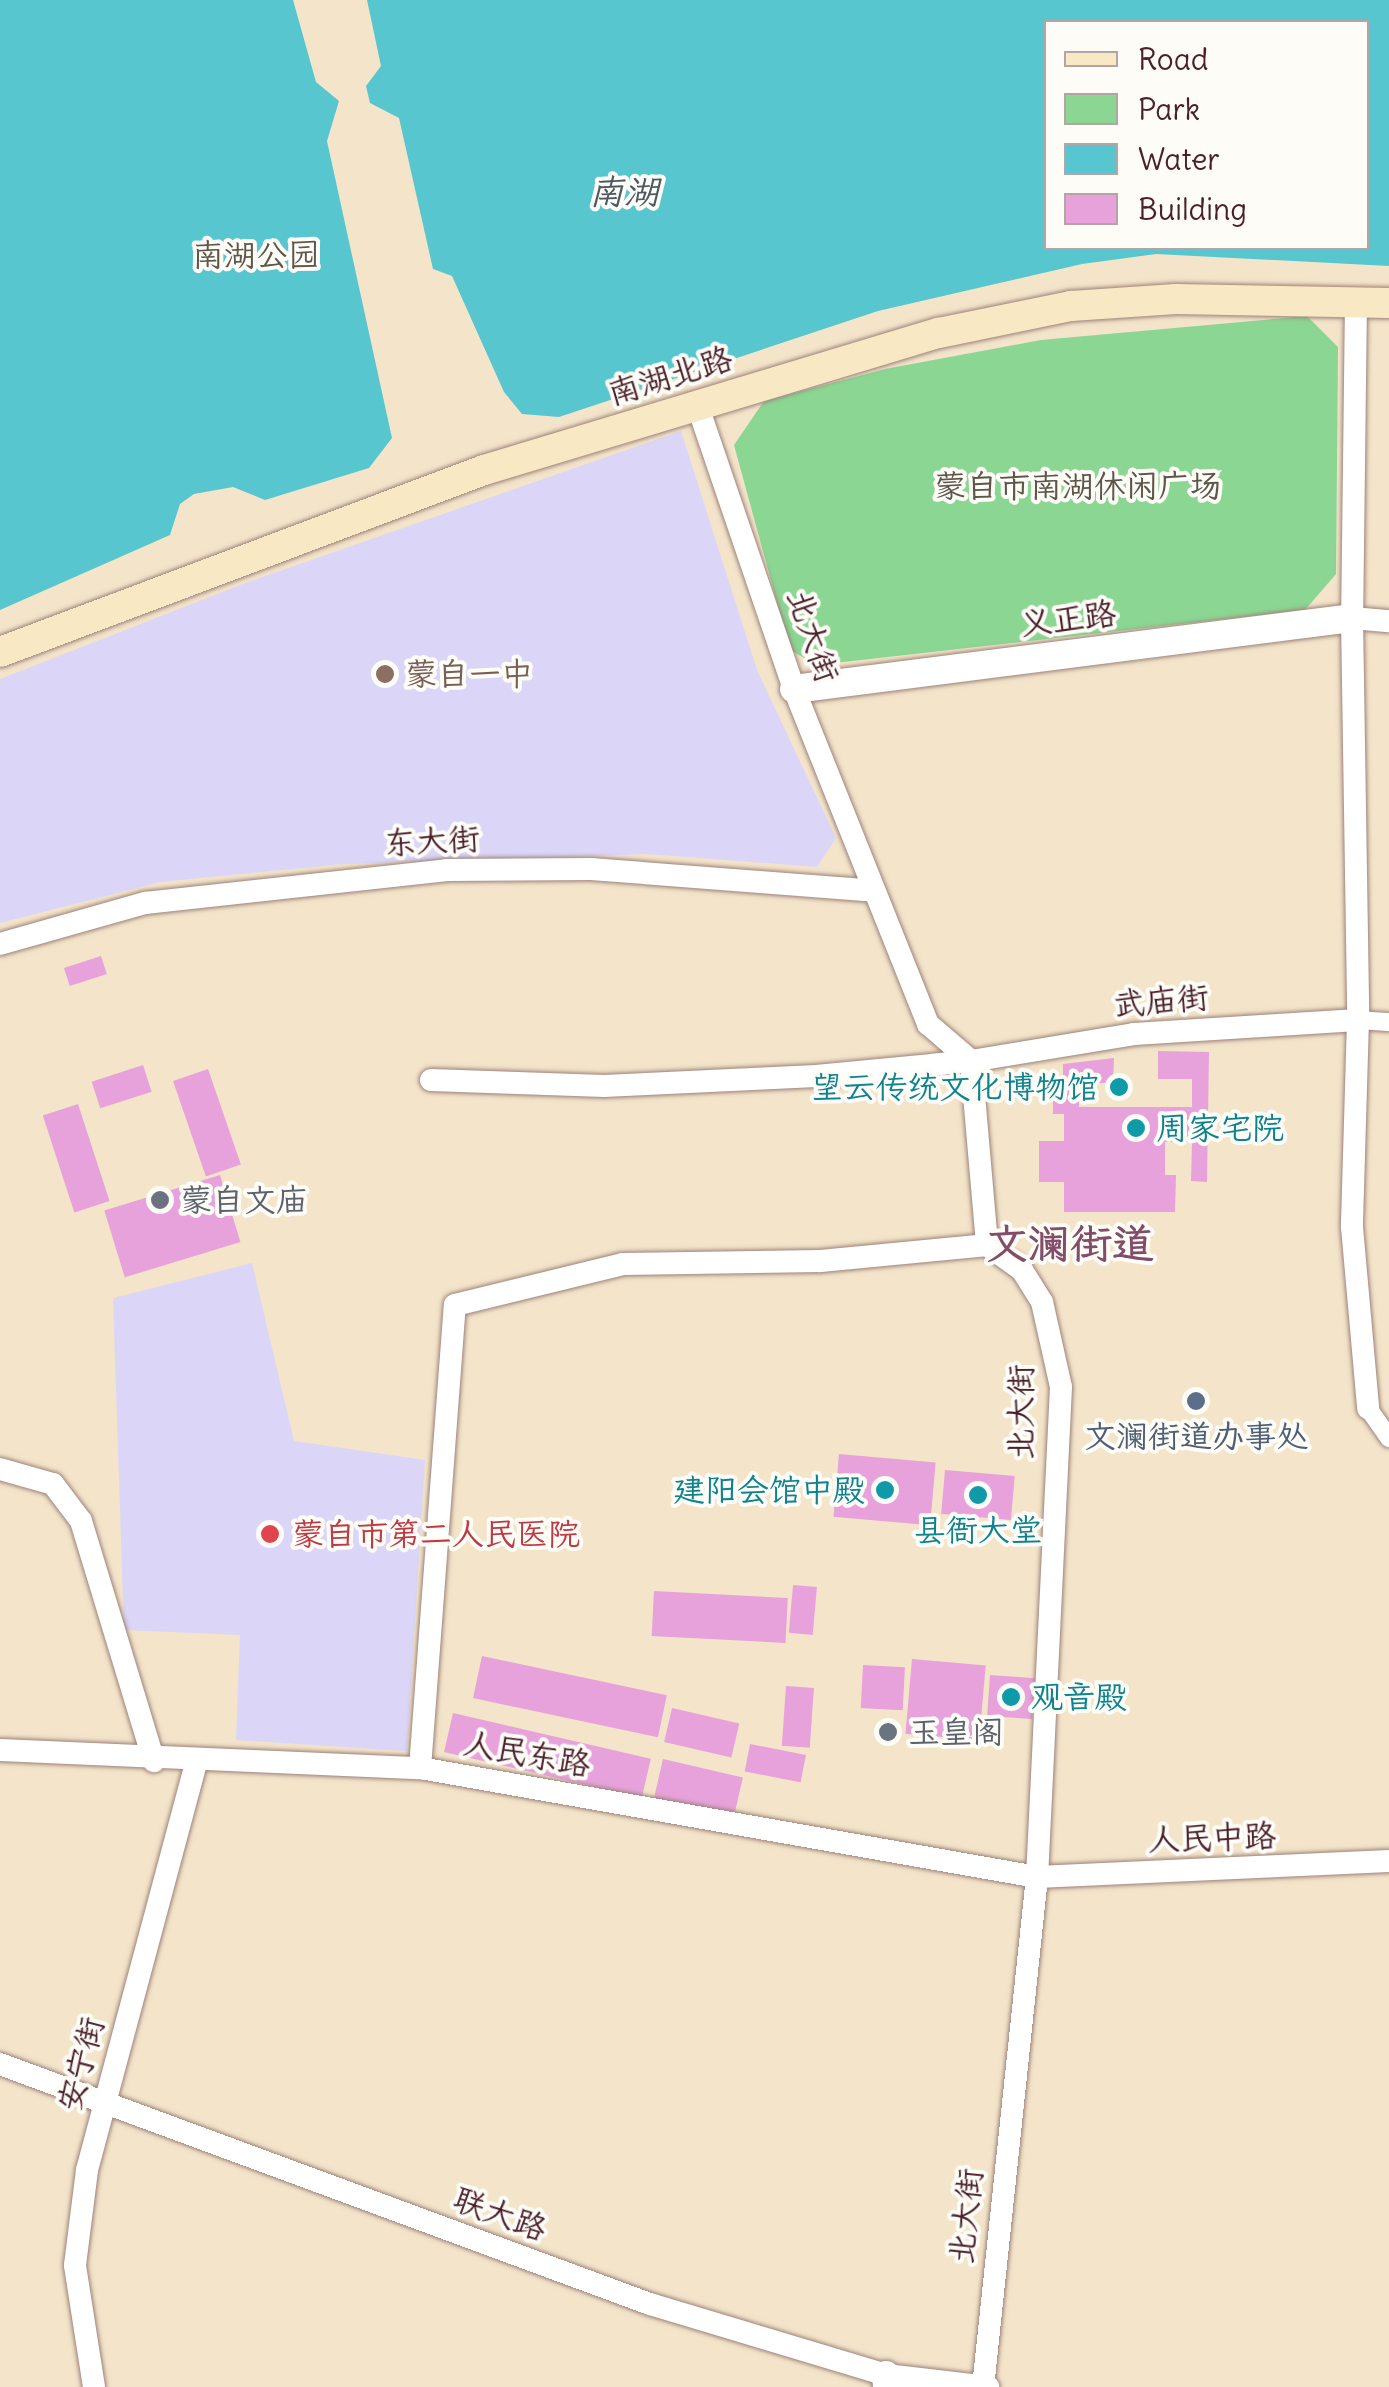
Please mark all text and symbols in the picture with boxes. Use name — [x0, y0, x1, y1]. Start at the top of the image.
legend — [1044, 20, 1369, 250]
text: Road — [1138, 40, 1208, 78]
text: Park — [1138, 90, 1200, 128]
text: Water — [1138, 140, 1220, 178]
water label: 南湖 — [589, 170, 659, 212]
text: Building — [1138, 190, 1247, 228]
park label: 南湖公园 — [192, 236, 320, 274]
street label: 南湖北路 — [603, 339, 737, 413]
park label: 蒙自市南湖休闲广场 — [934, 467, 1222, 505]
street label: 北大街 — [779, 584, 847, 688]
street label: 义正路 — [1018, 594, 1118, 644]
place label: 蒙自一中 — [405, 655, 533, 693]
marker: 蒙自一中 — [374, 663, 396, 685]
street label: 东大街 — [383, 819, 481, 863]
street label: 武庙街 — [1112, 978, 1210, 1024]
place label: 望云传统文化博物馆 — [811, 1068, 1099, 1106]
marker: 望云传统文化博物馆 — [1108, 1076, 1130, 1098]
place label: 周家宅院 — [1156, 1109, 1284, 1147]
marker: 周家宅院 — [1125, 1117, 1147, 1139]
place label: 蒙自文庙 — [180, 1181, 308, 1219]
marker: 蒙自文庙 — [149, 1189, 171, 1211]
district label: 文澜街道 — [986, 1218, 1154, 1268]
street label: 北大街 — [1002, 1364, 1040, 1460]
marker: 文澜街道办事处 — [1185, 1390, 1207, 1412]
place label: 文澜街道办事处 — [1084, 1417, 1308, 1455]
place label: 建阳会馆中殿 — [673, 1471, 865, 1509]
marker: 建阳会馆中殿 — [874, 1479, 896, 1501]
marker: 县衙大堂 — [967, 1484, 989, 1506]
place label: 县衙大堂 — [914, 1511, 1042, 1549]
place label: 蒙自市第二人民医院 — [292, 1515, 580, 1553]
marker: 蒙自市第二人民医院 — [257, 1521, 283, 1547]
place label: 观音殿 — [1031, 1678, 1127, 1716]
marker: 观音殿 — [1000, 1686, 1022, 1708]
place label: 玉皇阁 — [908, 1713, 1004, 1751]
marker: 玉皇阁 — [877, 1721, 899, 1743]
street label: 人民东路 — [461, 1724, 593, 1784]
street label: 人民中路 — [1147, 1817, 1277, 1859]
street label: 安宁街 — [50, 2013, 112, 2115]
street label: 北大街 — [942, 2166, 990, 2266]
street label: 联大路 — [448, 2180, 552, 2248]

